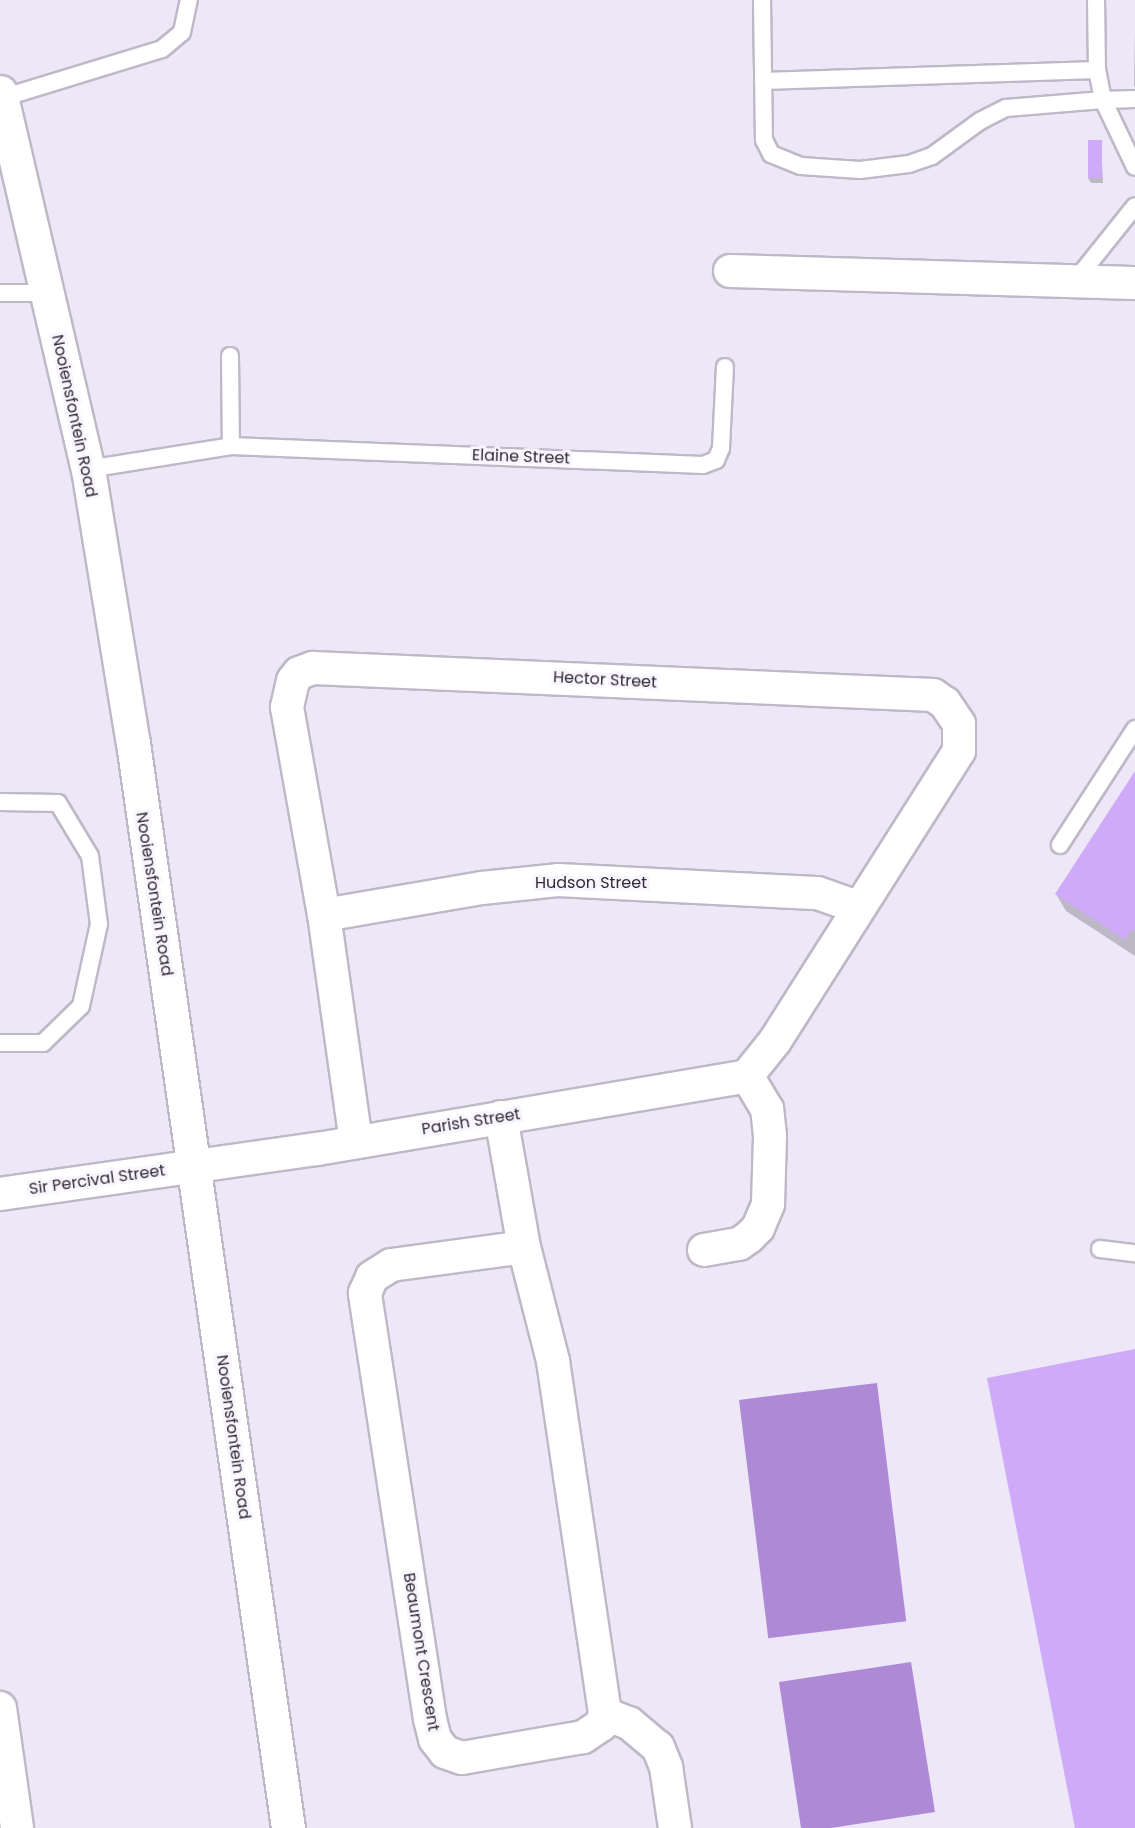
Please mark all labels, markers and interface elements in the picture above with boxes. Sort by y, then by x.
street label: Nooiensfontein Road [47,333,101,499]
street label: Elaine Street [472,446,570,468]
street label: Hector Street [553,668,657,692]
street label: Nooiensfontein Road [132,811,176,977]
street label: Hudson Street [535,873,647,893]
street label: Parish Street [420,1105,522,1139]
street label: Sir Percival Street [28,1161,166,1199]
street label: Nooiensfontein Road [212,1354,254,1520]
street label: Beaumont Crescent [399,1571,443,1733]

